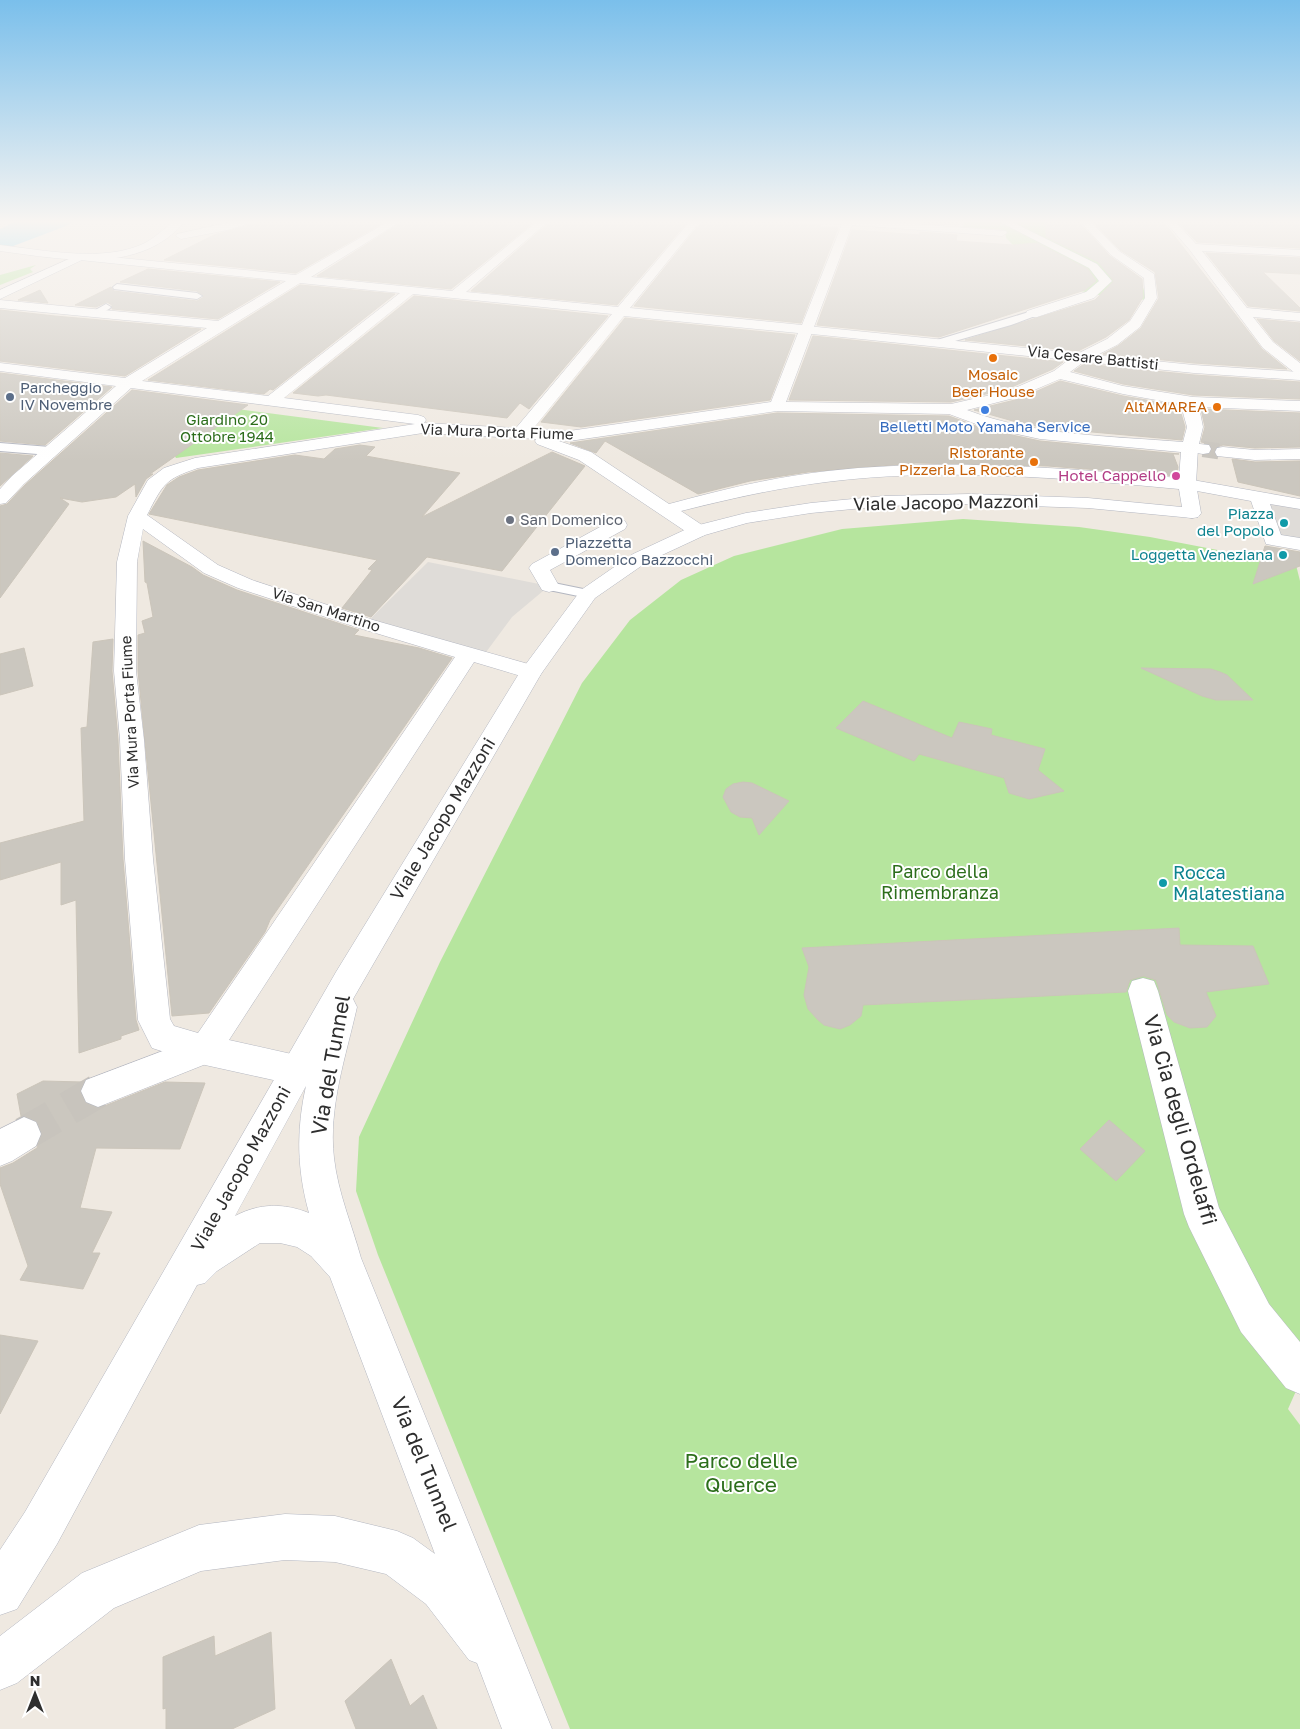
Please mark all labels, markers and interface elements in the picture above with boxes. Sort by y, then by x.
street label: Via Cesare Battisti [1027,341,1160,373]
marker: Mosaic Beer House [987,352,999,364]
place label: Mosaic Beer House [951,365,1035,400]
place label: Parcheggio IV Novembre [20,378,113,413]
marker: Parcheggio IV Novembre [4,391,16,403]
place label: AltAMAREA [1124,397,1207,415]
marker: AltAMAREA [1211,401,1223,413]
marker: Belletti Moto Yamaha Service [979,404,991,416]
park label: Giardino 20 Ottobre 1944 [180,410,274,445]
place label: Belletti Moto Yamaha Service [879,417,1091,435]
street label: Via Mura Porta Fiume [420,419,574,443]
place label: Ristorante Pizzeria La Rocca [899,443,1024,478]
marker: Ristorante Pizzeria La Rocca [1028,456,1040,468]
place label: Hotel Cappello [1058,466,1166,484]
marker: Hotel Cappello [1170,470,1182,482]
street label: Viale Jacopo Mazzoni [853,489,1039,515]
place label: Piazza del Popolo [1197,504,1274,539]
place label: San Domenico [520,510,623,528]
marker: San Domenico [504,514,516,526]
marker: Piazza del Popolo [1278,517,1290,529]
place label: Piazzetta Domenico Bazzocchi [565,533,713,568]
place label: Loggetta Veneziana [1131,545,1273,563]
marker: Piazzetta Domenico Bazzocchi [549,546,561,558]
marker: Loggetta Veneziana [1277,549,1289,561]
street label: Via San Martino [270,583,383,635]
street label: Via Mura Porta Fiume [116,635,142,789]
street label: Viale Jacopo Mazzoni [385,733,499,904]
park label: Parco della Rimembranza [881,860,999,903]
place label: Rocca Malatestiana [1173,861,1285,904]
marker: Rocca Malatestiana [1157,877,1169,889]
street label: Via del Tunnel [305,992,355,1137]
street label: Via Cia degli Ordelaffi [1138,1011,1223,1228]
street label: Viale Jacopo Mazzoni [186,1082,295,1255]
street label: Via del Tunnel [386,1393,464,1535]
park label: Parco delle Querce [684,1447,798,1497]
north arrow [10,1669,60,1719]
text: N [30,1672,40,1689]

